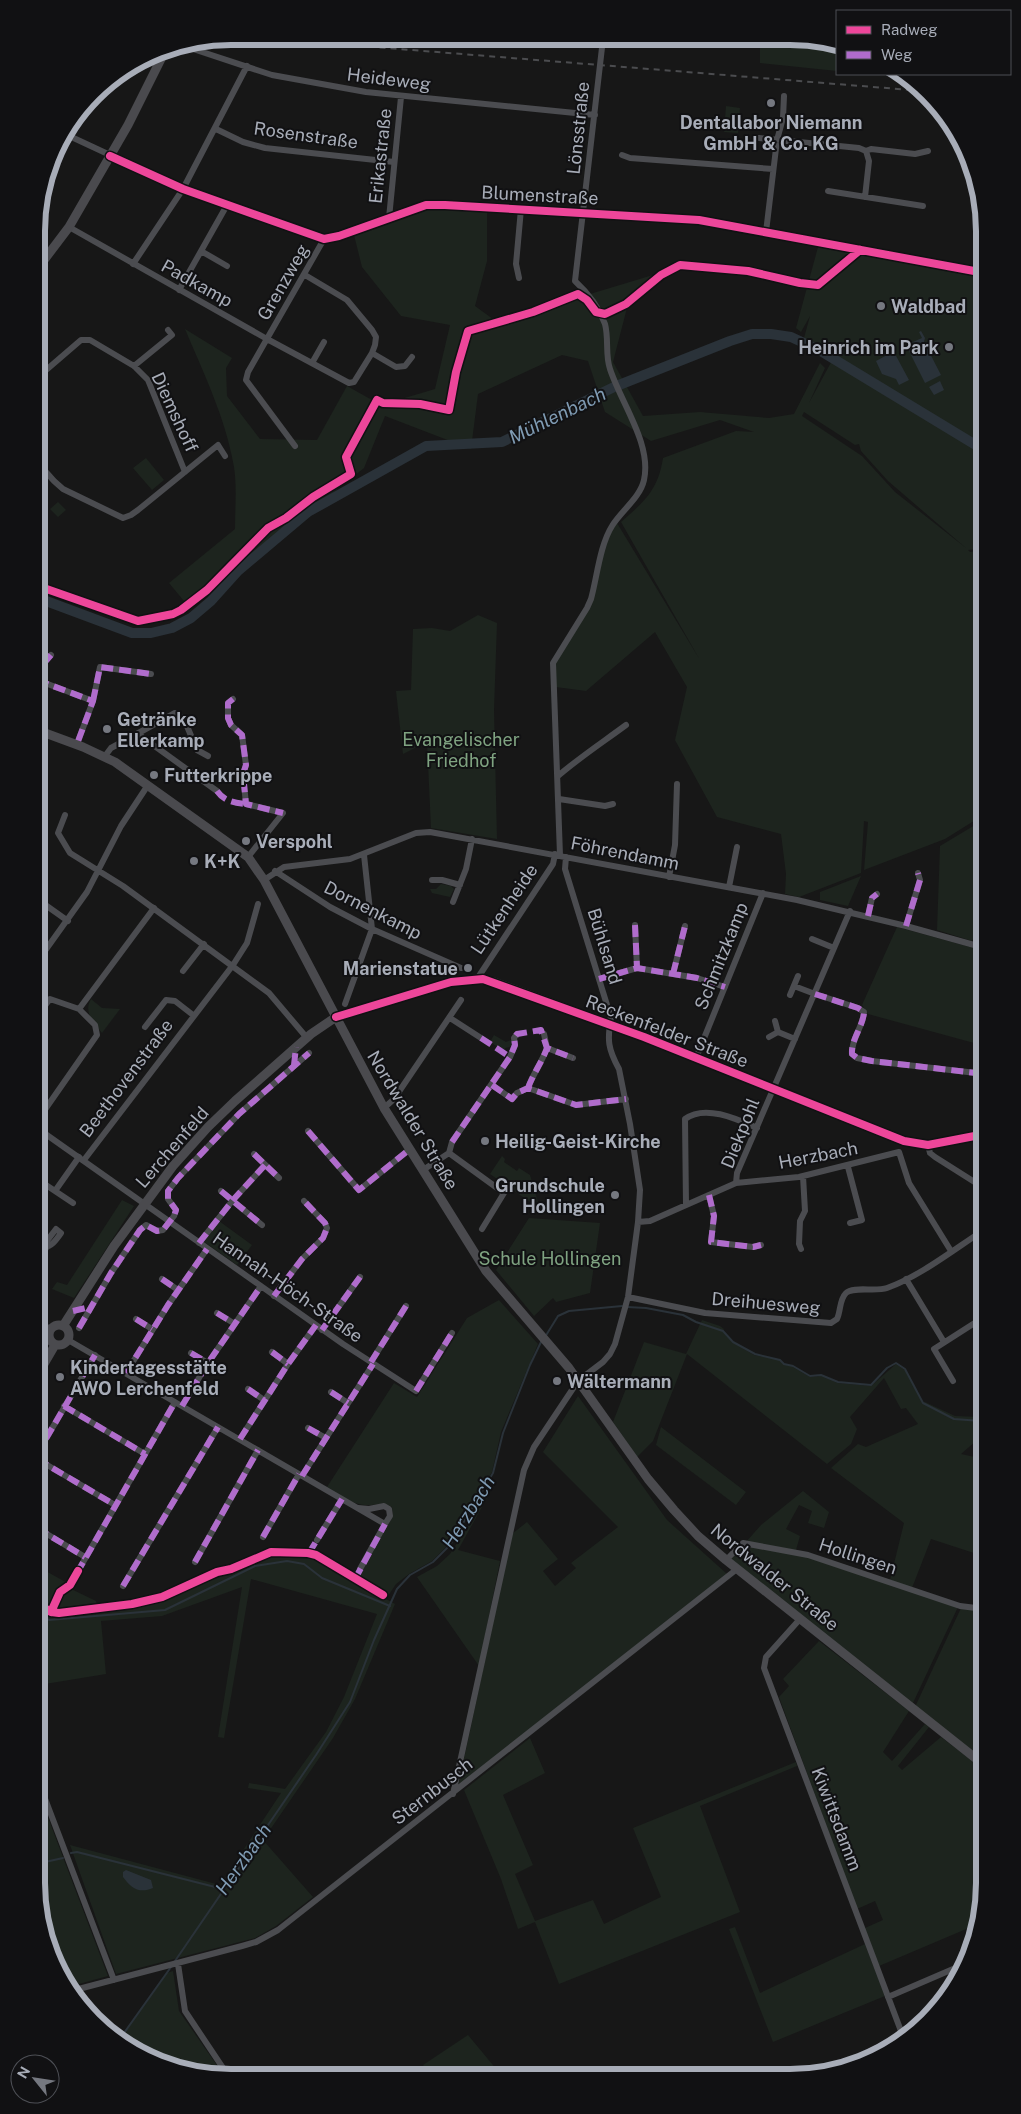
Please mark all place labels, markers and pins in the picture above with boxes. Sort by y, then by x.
marker: Dentallabor Niemann GmbH & Co. KG [765,97,777,109]
place label: Dentallabor Niemann GmbH & Co. KG [680,112,862,154]
place label: Waldbad [891,296,966,317]
marker: Waldbad [875,300,887,312]
place label: Heinrich im Park [798,337,940,358]
marker: Heinrich im Park [943,341,955,353]
place label: Getränke Ellerkamp [117,709,205,751]
marker: Getränke Ellerkamp [101,723,113,735]
place label: Futterkrippe [164,765,272,786]
marker: Futterkrippe [148,769,160,781]
place label: Verspohl [256,831,333,852]
marker: Verspohl [240,835,252,847]
place label: K+K [204,851,240,872]
marker: K+K [188,855,200,867]
place label: Marienstatue [343,958,458,979]
marker: Marienstatue [462,962,474,974]
place label: Heilig-Geist-Kirche [495,1131,661,1152]
marker: Heilig-Geist-Kirche [479,1135,491,1147]
place label: Grundschule Hollingen [495,1175,605,1217]
marker: Grundschule Hollingen [609,1189,621,1201]
place label: Kindertagesstätte AWO Lerchenfeld [70,1357,227,1399]
marker: Kindertagesstätte AWO Lerchenfeld [54,1371,66,1383]
place label: Wältermann [567,1371,672,1392]
marker: Wältermann [551,1375,563,1387]

